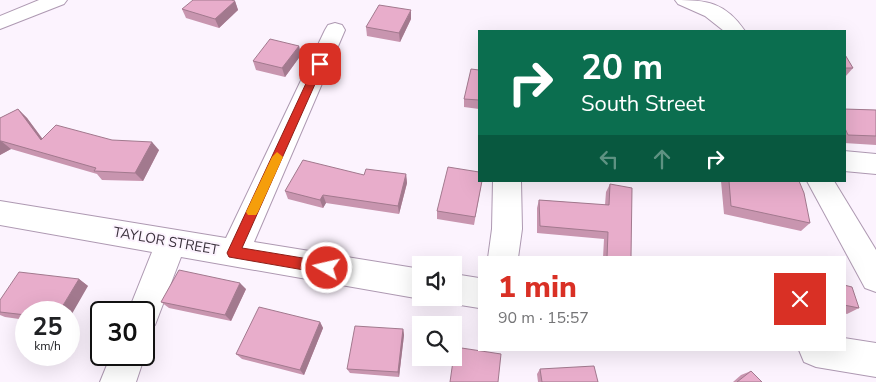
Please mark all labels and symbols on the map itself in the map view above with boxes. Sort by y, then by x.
pin [299,43,341,85]
street label: TAYLOR STREET [112,222,221,260]
position arrow [300,241,352,293]
speed limit sign: 30 [90,301,155,366]

